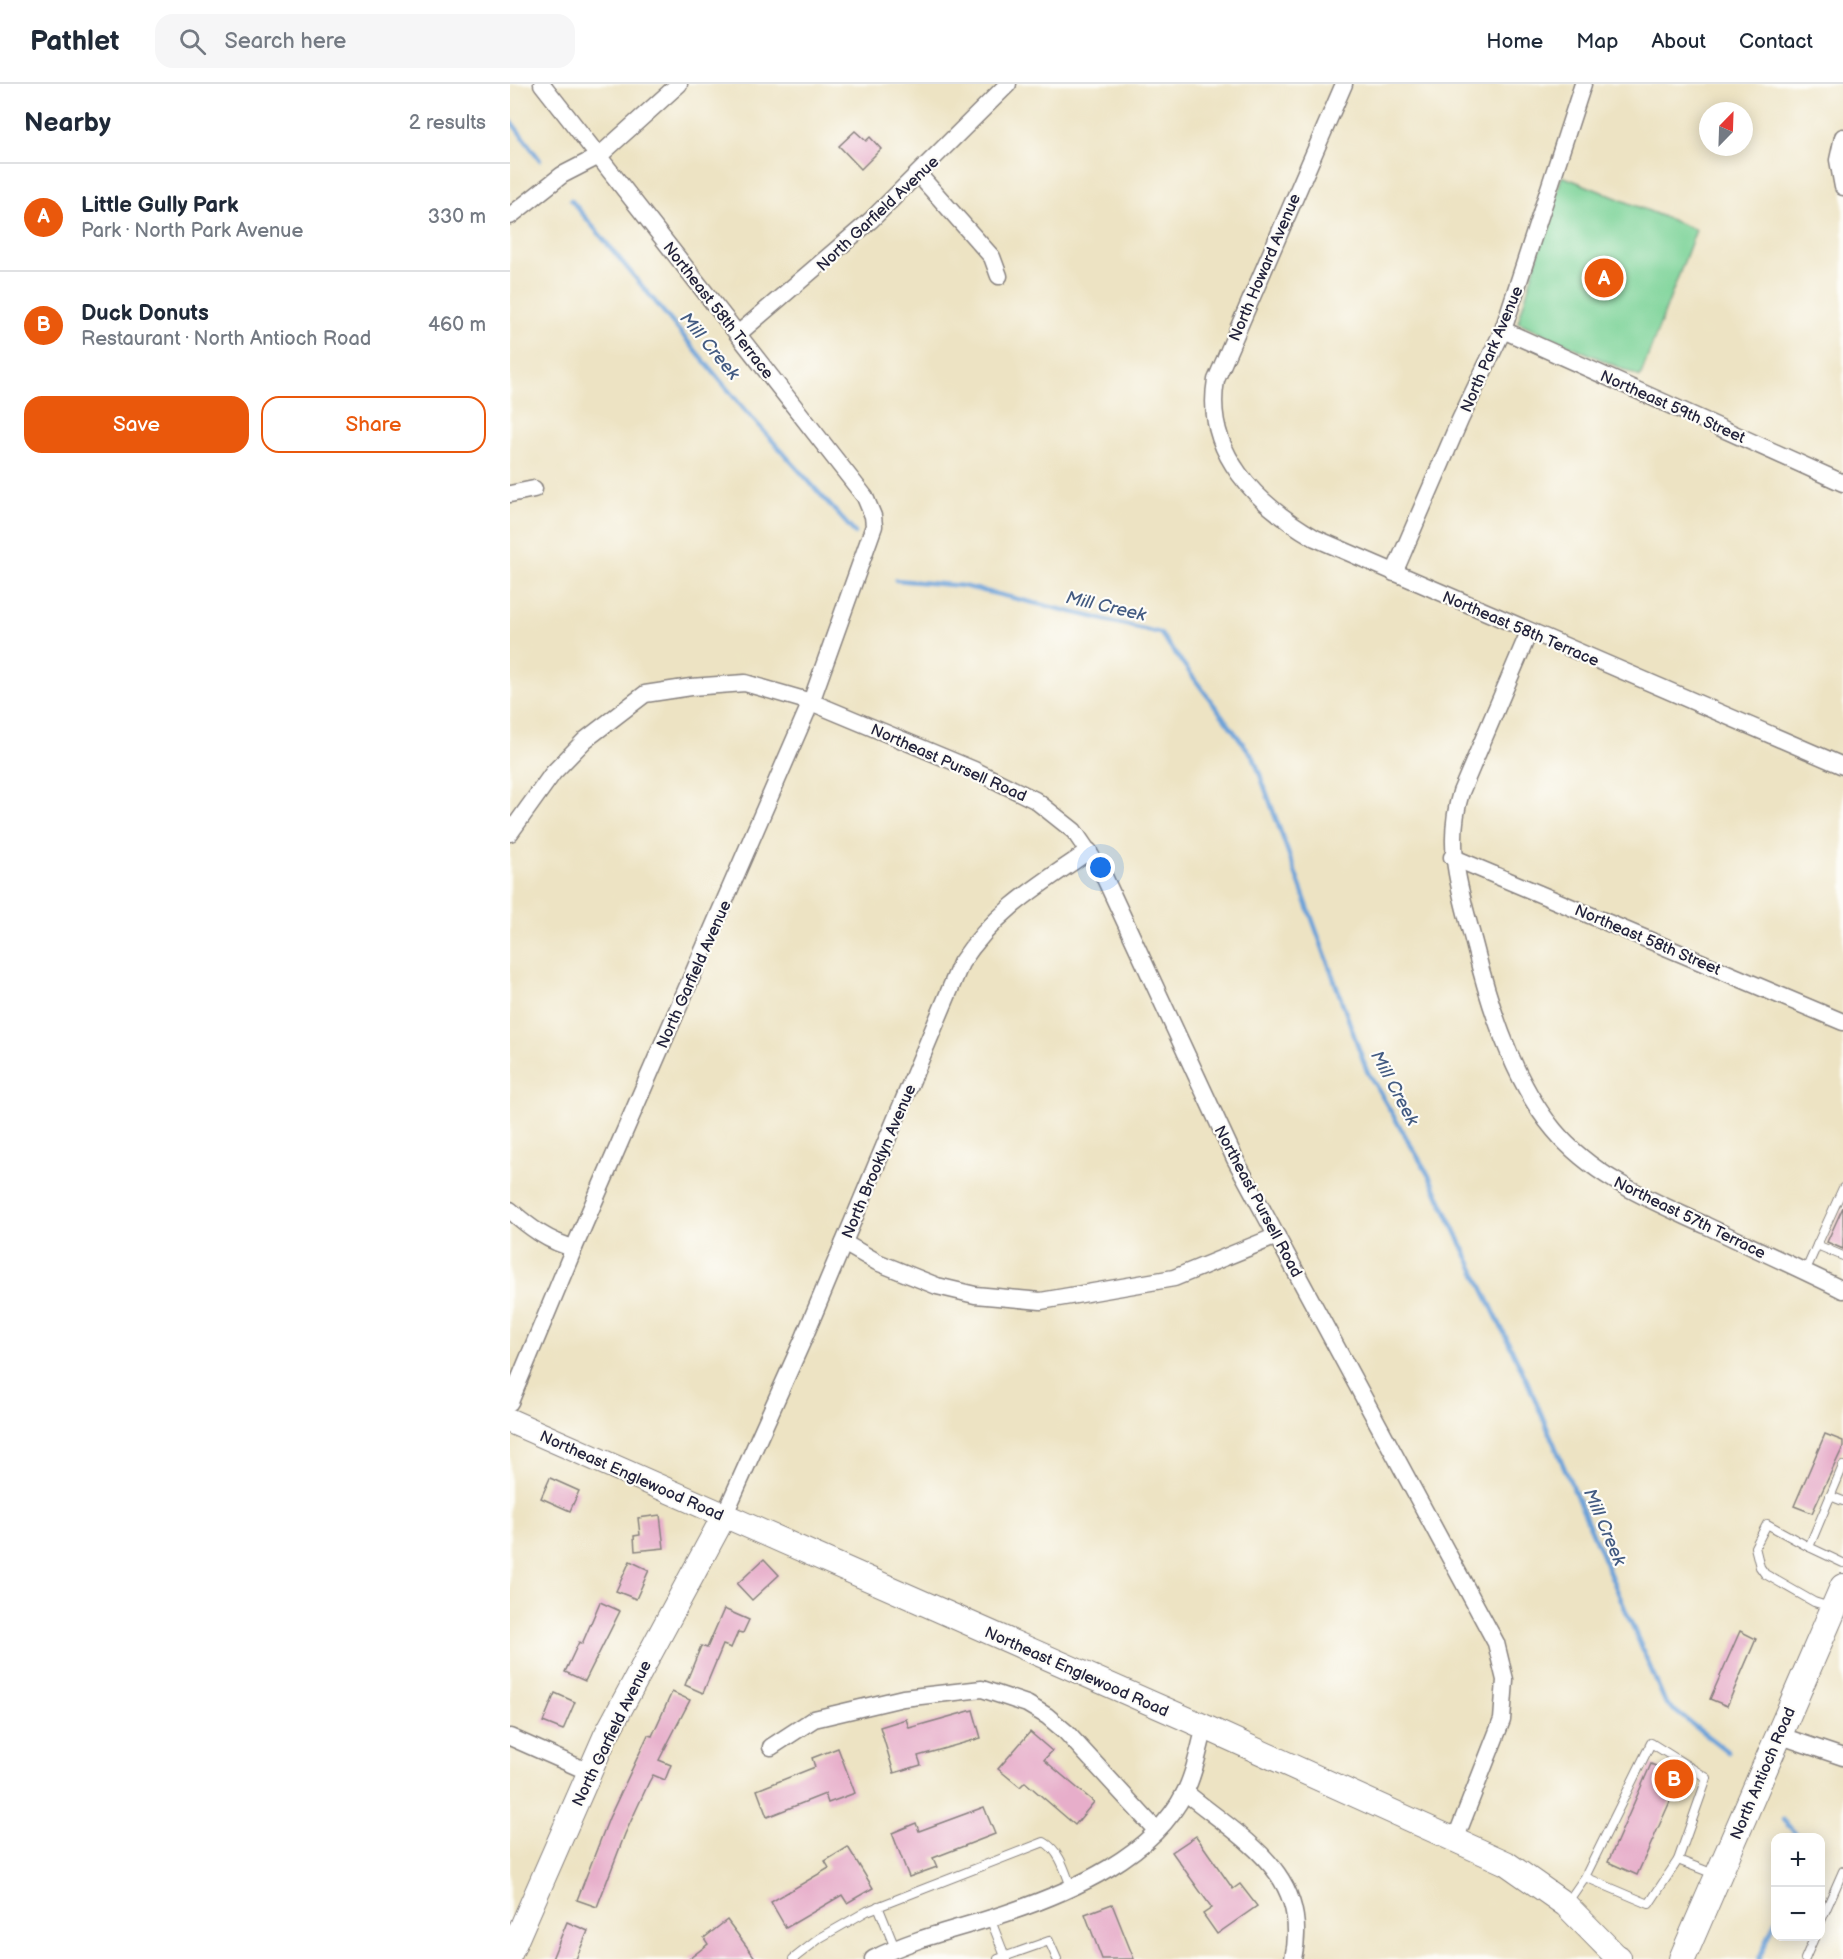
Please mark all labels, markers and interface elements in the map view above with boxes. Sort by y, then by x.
search box [155,14,575,68]
text: Pathlet [30,25,119,58]
icon: search [176,25,209,58]
text: Search here [224,28,346,55]
text: Home [1486,29,1543,54]
text: Map [1576,29,1618,54]
text: About [1651,29,1706,54]
text: Contact [1739,29,1813,54]
north arrow [1699,102,1753,156]
text: Nearby [24,108,111,139]
text: 2 results [409,111,486,135]
street label: North Garfield Avenue [813,152,943,276]
street label: North Howard Avenue [1226,191,1305,344]
text: Little Gully Park [81,192,239,219]
text: A [37,205,50,229]
text: 330 m [428,205,486,229]
text: Park · North Park Avenue [81,219,303,243]
street label: Northeast 58th Terrace [659,239,777,383]
pin: A [1584,256,1624,300]
street label: North Park Avenue [1457,283,1528,416]
text: Duck Donuts [81,300,209,327]
water label: Mill Creek [675,308,745,385]
text: B [36,313,51,337]
text: 460 m [428,313,486,337]
text: Restaurant · North Antioch Road [81,327,371,351]
street label: Northeast 59th Street [1597,367,1748,448]
button: Save [24,396,249,453]
button: Share [261,396,486,453]
water label: Mill Creek [1064,587,1149,626]
street label: Northeast 58th Terrace [1439,588,1602,671]
street label: Northeast Pursell Road [867,720,1029,806]
your location [1086,853,1115,882]
street label: North Garfield Avenue [653,897,736,1052]
street label: Northeast 58th Street [1572,901,1723,980]
water label: Mill Creek [1366,1047,1424,1130]
street label: North Brooklyn Avenue [838,1081,921,1241]
street label: Northeast Pursell Road [1210,1123,1306,1281]
street label: Northeast 57th Terrace [1610,1173,1769,1264]
street label: Northeast Englewood Road [537,1427,726,1526]
water label: Mill Creek [1579,1486,1631,1570]
street label: Northeast Englewood Road [982,1623,1171,1722]
street label: North Garfield Avenue [569,1657,656,1810]
street label: North Antioch Road [1727,1704,1800,1843]
pin: B [1654,1756,1694,1802]
map controls [1771,1833,1825,1941]
button: + [1771,1833,1825,1887]
button: − [1771,1887,1825,1941]

